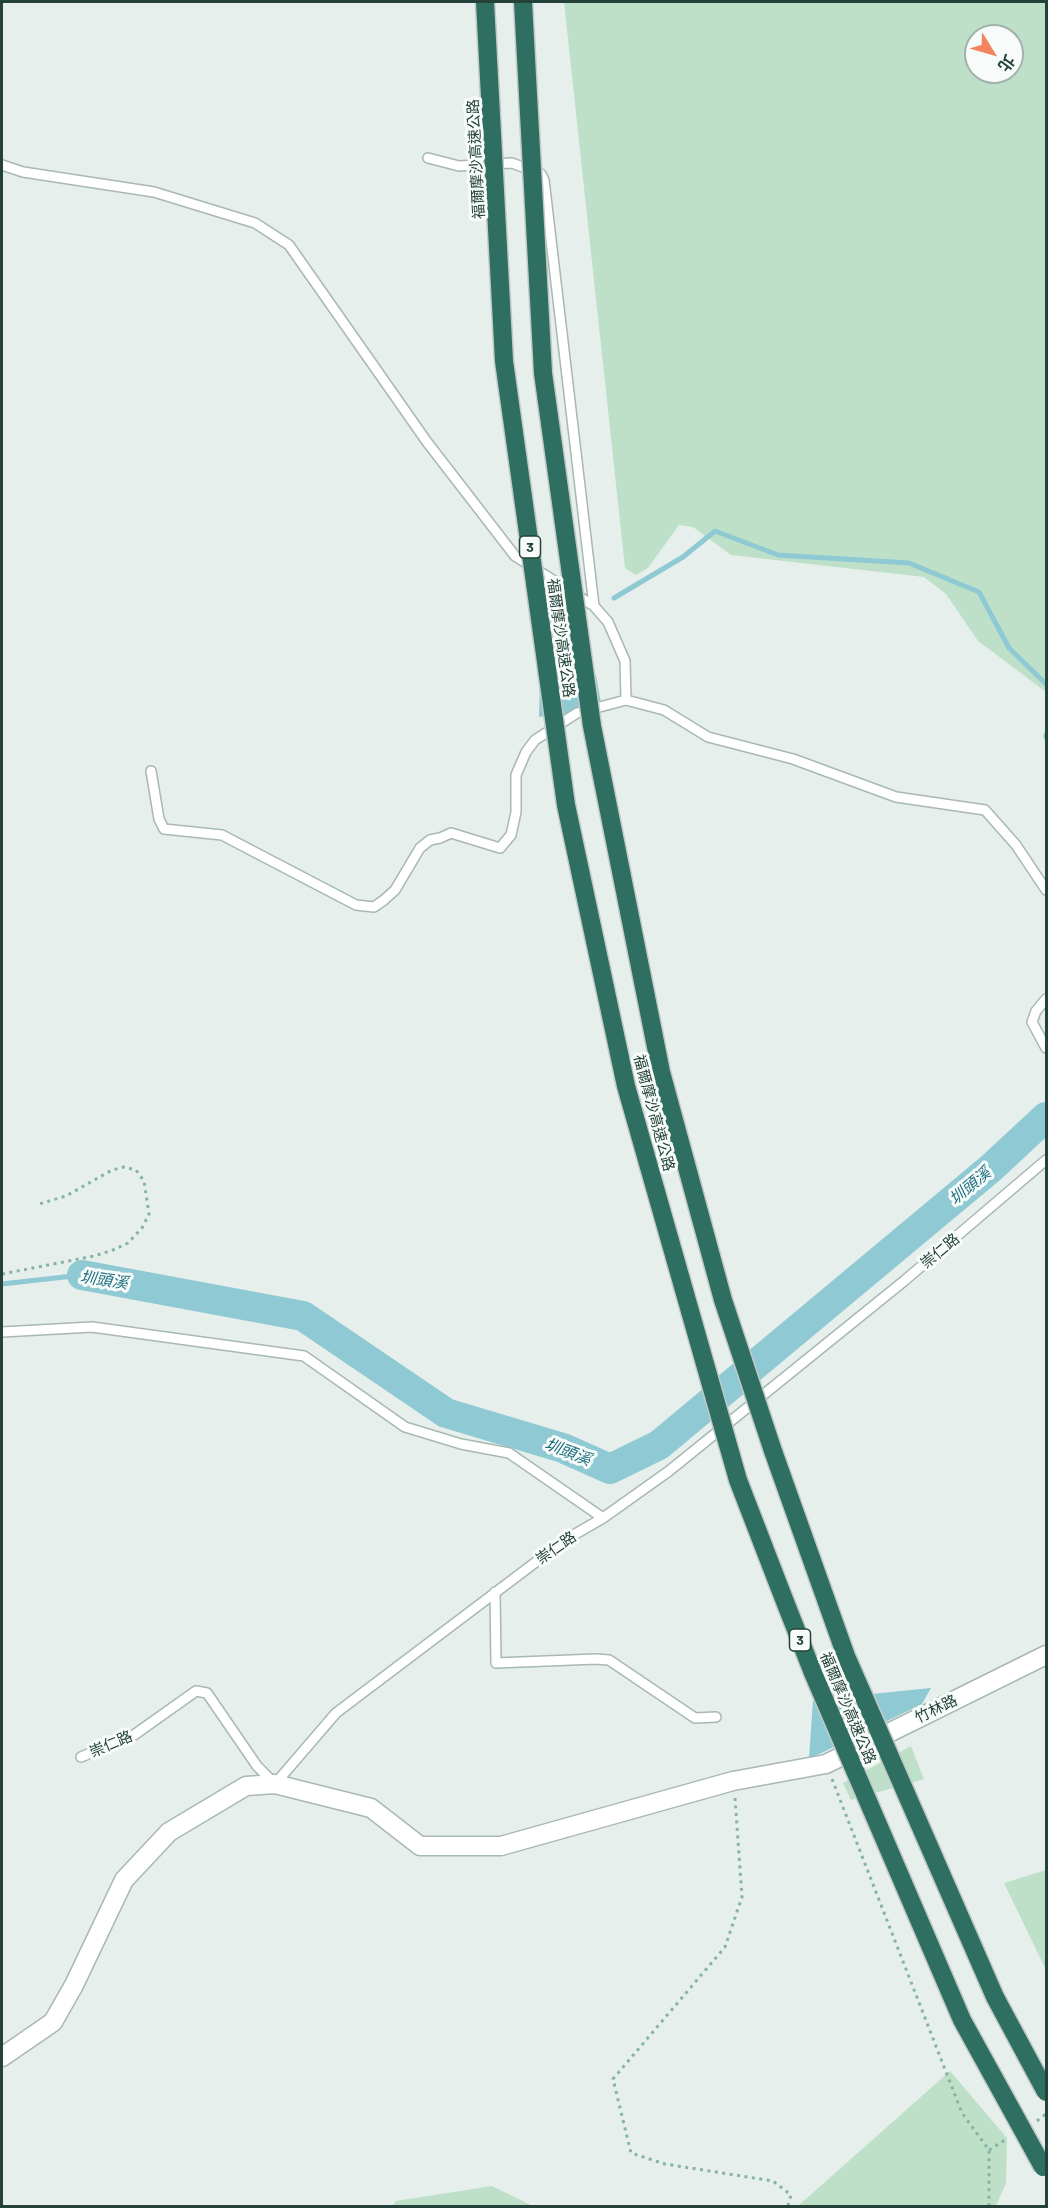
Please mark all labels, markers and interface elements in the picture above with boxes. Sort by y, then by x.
north arrow [964,24,1024,84]
text: 北 [995,52,1020,76]
street label: 福爾摩沙高速公路 [464,99,488,219]
road number: 3 [520,536,540,558]
street label: 福爾摩沙高速公路 [544,577,578,699]
street label: 福爾摩沙高速公路 [630,1053,678,1173]
water label: 圳頭溪 [945,1163,995,1209]
street label: 崇仁路 [917,1230,963,1272]
water label: 圳頭溪 [79,1267,129,1293]
water label: 圳頭溪 [542,1434,594,1470]
street label: 崇仁路 [532,1528,580,1568]
road number: 3 [790,1629,810,1651]
street label: 福爾摩沙高速公路 [816,1649,880,1767]
street label: 竹林路 [912,1691,960,1727]
street label: 崇仁路 [87,1727,135,1761]

